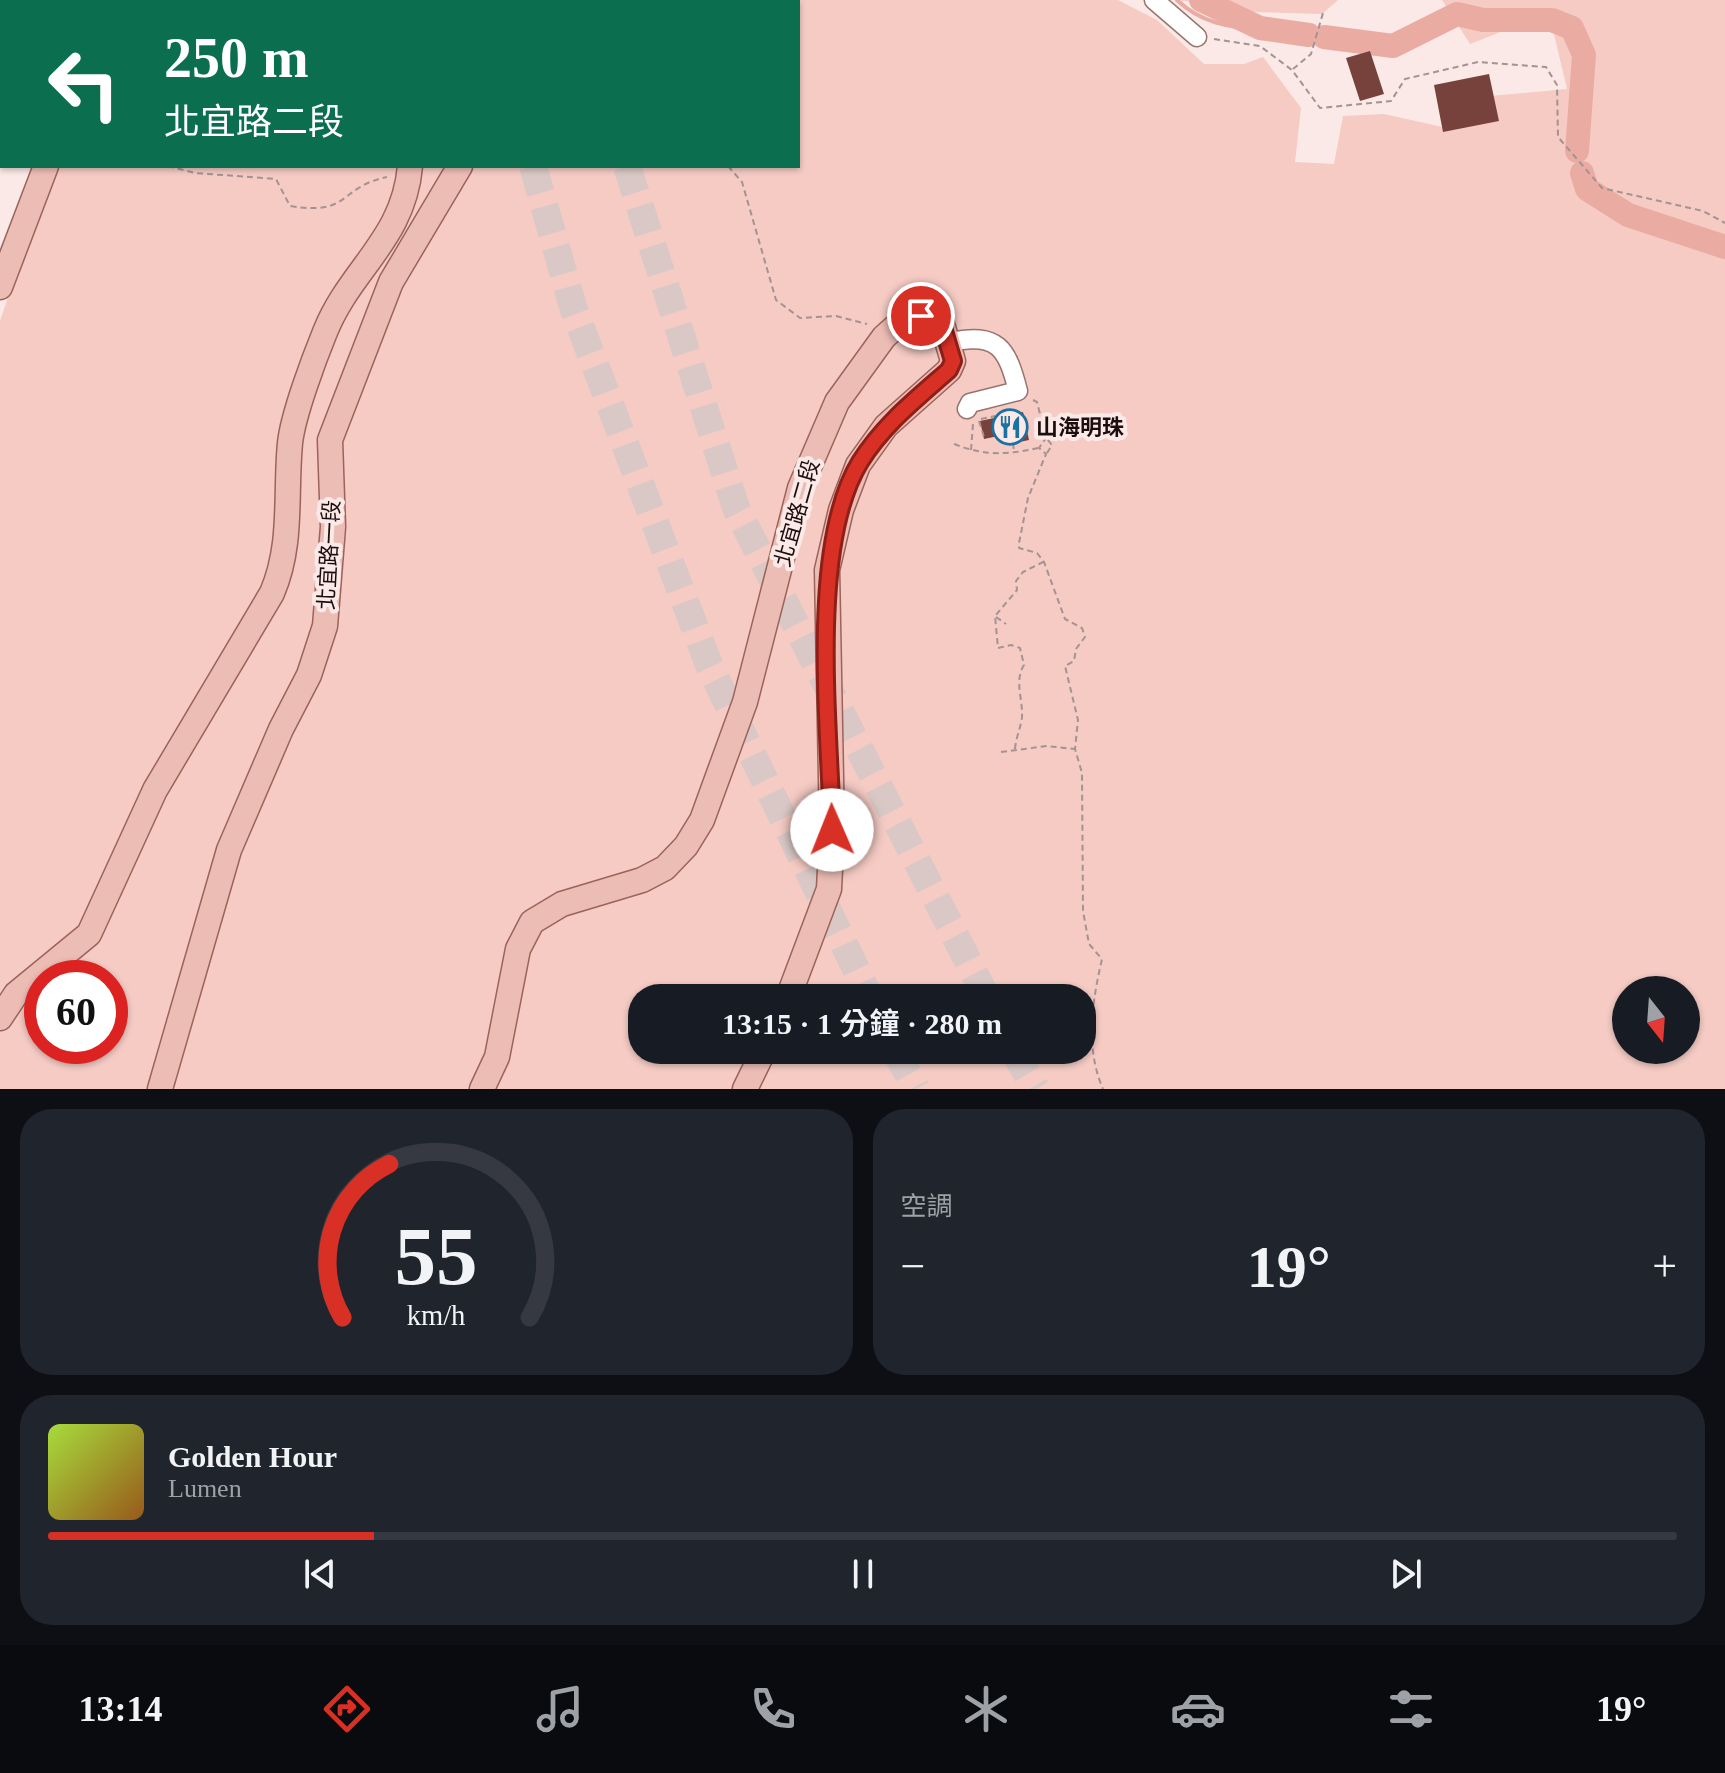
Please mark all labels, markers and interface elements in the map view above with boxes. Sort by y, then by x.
text: 250 m [164,27,309,89]
icon: left [32,32,136,136]
text: 北宜路二段 [164,102,344,142]
pin [887,282,955,350]
icon: arrive [899,294,943,338]
restaurant icon: 山海明珠 [991,408,1029,446]
place label: 山海明珠 [1036,415,1124,440]
street label: 北宜路二段 [770,457,824,569]
street label: 北宜路一段 [314,499,344,611]
position arrow [790,788,874,872]
speed limit sign: 60 [24,960,128,1064]
north arrow [1612,976,1700,1064]
map controls [1612,976,1700,1064]
text: 13:15 · 1 分鐘 · 280 m [722,1007,1002,1040]
text: 空調 [901,1192,953,1221]
text: 55 [395,1210,478,1302]
text: 19° [1247,1234,1331,1300]
text: − [901,1242,925,1291]
text: + [1652,1242,1677,1291]
text: km/h [407,1300,466,1331]
text: Golden Hour [168,1440,337,1473]
text: Lumen [168,1474,242,1503]
icon: previous [298,1552,342,1596]
icon: pause [841,1552,885,1596]
icon: next [1384,1552,1428,1596]
icon: directions [319,1681,375,1737]
icon: music [532,1681,588,1737]
icon: phone [745,1681,801,1737]
icon: climate [958,1681,1014,1737]
icon: car [1170,1681,1226,1737]
icon: filters [1383,1681,1439,1737]
text: 13:14 [78,1689,162,1729]
text: 19° [1596,1689,1647,1729]

